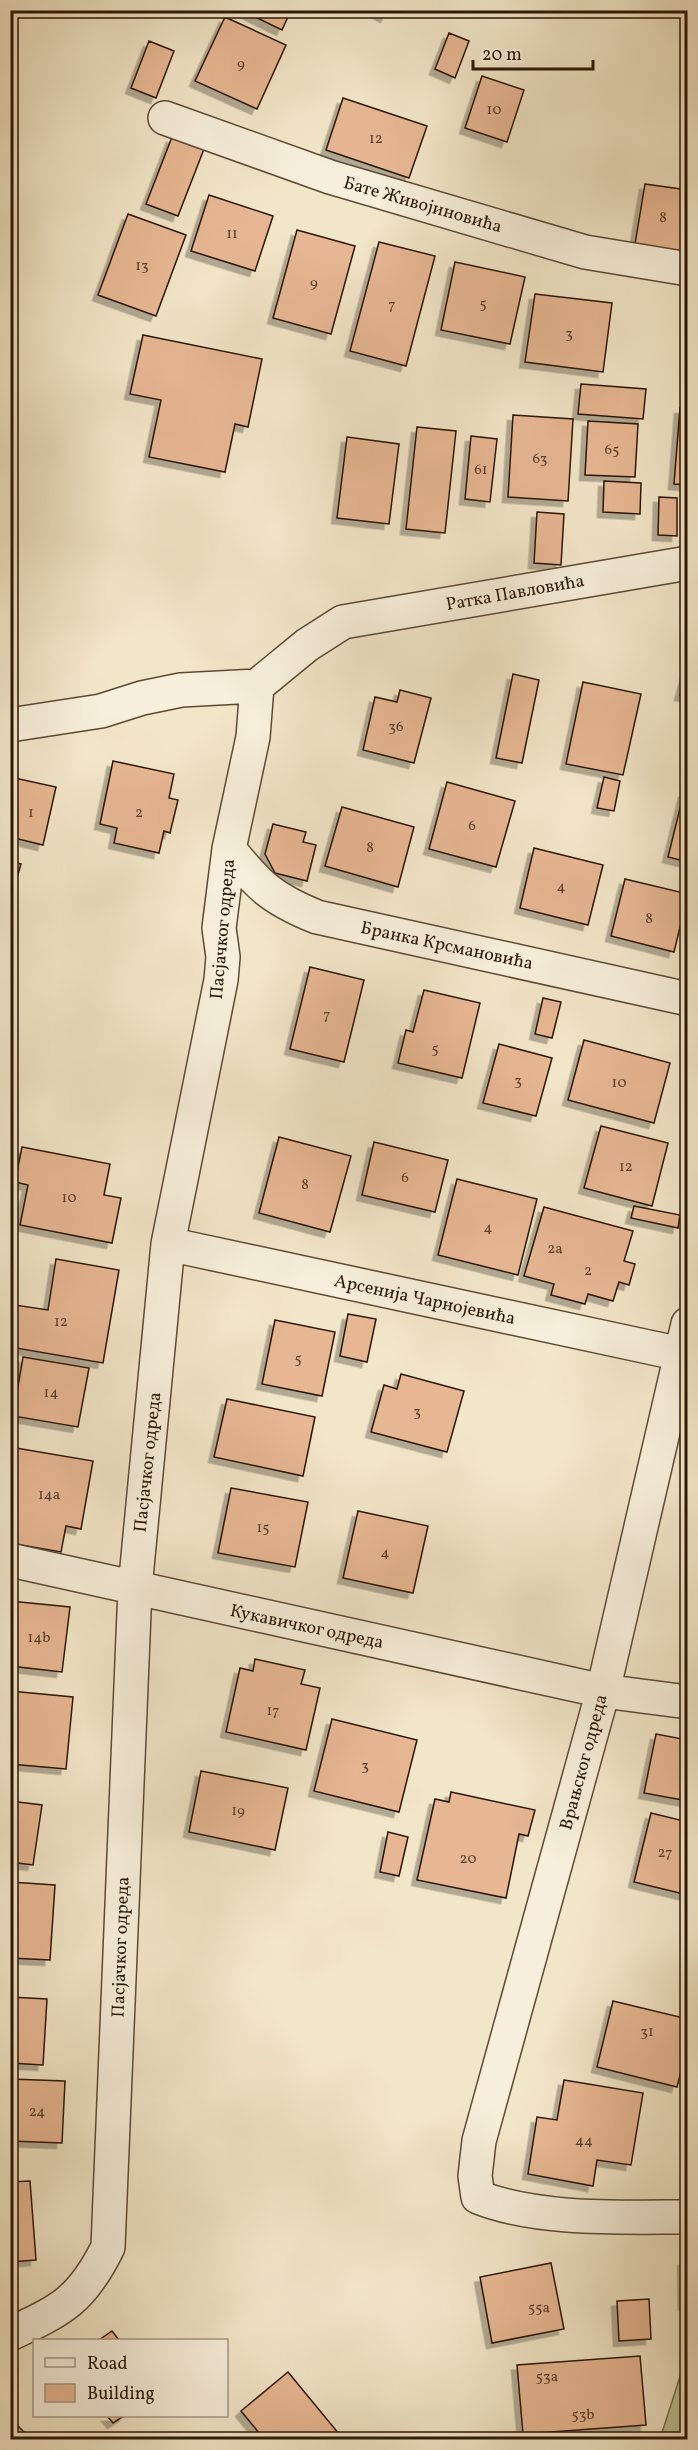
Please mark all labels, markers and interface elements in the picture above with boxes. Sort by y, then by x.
scale bar [473,33,593,71]
text: 20 m [482,43,522,68]
house number: 9 [237,54,245,75]
house number: 10 [487,100,501,121]
house number: 12 [369,129,383,150]
street label: Бате Живојиновића [340,171,505,240]
house number: 8 [659,208,667,229]
house number: 11 [226,224,238,245]
house number: 13 [135,256,149,277]
house number: 9 [310,273,318,294]
house number: 5 [479,294,487,315]
house number: 7 [388,295,396,316]
house number: 3 [565,324,573,345]
house number: 65 [605,440,619,461]
house number: 63 [532,449,548,470]
house number: 61 [474,460,488,481]
street label: Ратка Павловића [444,569,587,618]
house number: 36 [388,717,404,738]
house number: 1 [28,803,34,824]
house number: 2 [135,803,143,824]
house number: 6 [468,816,476,837]
house number: 8 [366,838,374,859]
street label: Пасјачког одреда [205,858,242,1000]
house number: 4 [557,877,566,898]
house number: 8 [645,909,653,930]
street label: Бранка Крсмановића [358,916,535,977]
house number: 7 [323,1005,331,1026]
house number: 5 [431,1039,439,1060]
house number: 3 [514,1071,522,1092]
house number: 10 [612,1073,626,1094]
house number: 12 [619,1157,633,1178]
house number: 6 [401,1168,409,1189]
house number: 8 [301,1175,309,1196]
house number: 10 [62,1188,76,1209]
house number: 4 [484,1218,493,1239]
house number: 2a [547,1239,563,1260]
house number: 2 [584,1261,592,1282]
street label: Арсенија Чарнојевића [332,1269,518,1332]
house number: 12 [54,1312,68,1333]
house number: 5 [294,1349,302,1370]
house number: 14 [44,1383,58,1404]
street label: Пасјачког одреда [129,1391,168,1534]
house number: 3 [413,1402,421,1423]
house number: 14a [38,1485,60,1506]
house number: 15 [256,1518,270,1539]
house number: 4 [381,1543,390,1564]
street label: Кукавичког одреда [228,1599,386,1656]
house number: 14b [28,1628,50,1649]
street label: Врањског одреда [554,1692,615,1833]
house number: 17 [266,1701,280,1722]
house number: 3 [361,1756,369,1777]
house number: 19 [231,1801,245,1822]
house number: 27 [658,1843,672,1864]
house number: 20 [460,1849,476,1870]
street label: Пасјачког одреда [107,1876,136,2018]
house number: 31 [640,2022,654,2043]
house number: 24 [29,2102,45,2123]
house number: 44 [575,2131,593,2152]
house number: 55a [528,2298,550,2319]
legend [33,2339,228,2417]
text: Road [87,2352,128,2377]
house number: 53a [536,2367,558,2388]
text: Building [87,2382,155,2407]
house number: 53b [571,2405,595,2426]

